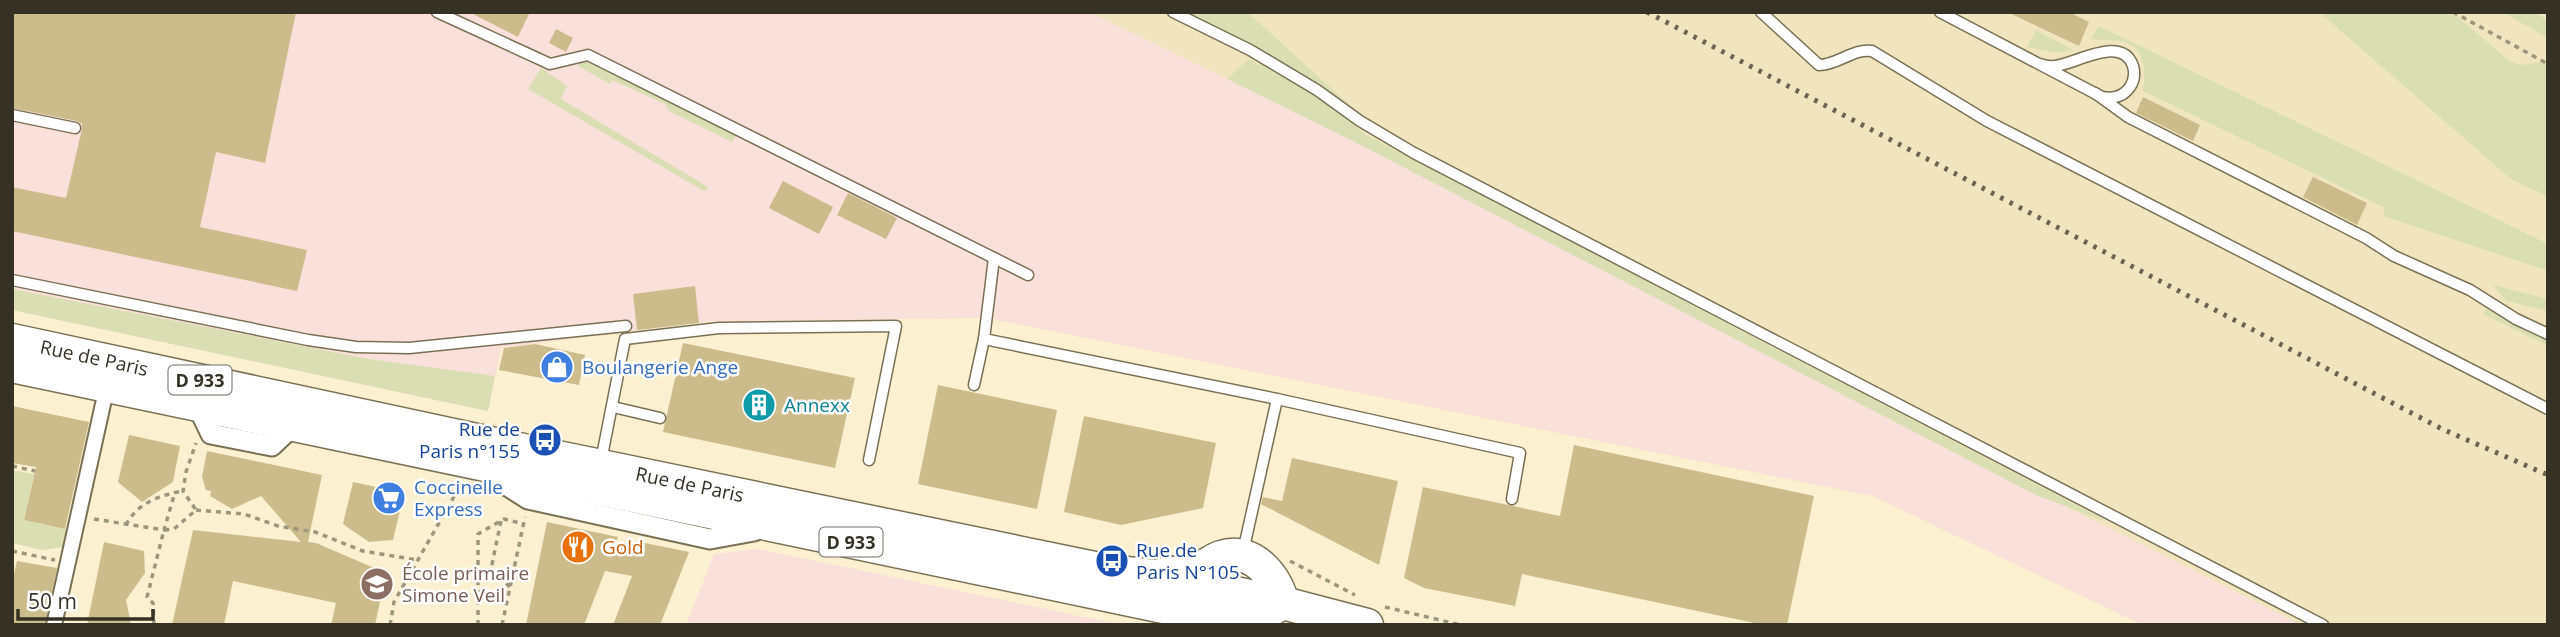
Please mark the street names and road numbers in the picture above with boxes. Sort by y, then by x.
street label: Rue de Paris [38,333,151,382]
road number: D 933 [168,366,232,394]
street label: Rue de Paris [633,460,746,508]
road number: D 933 [820,528,882,556]

